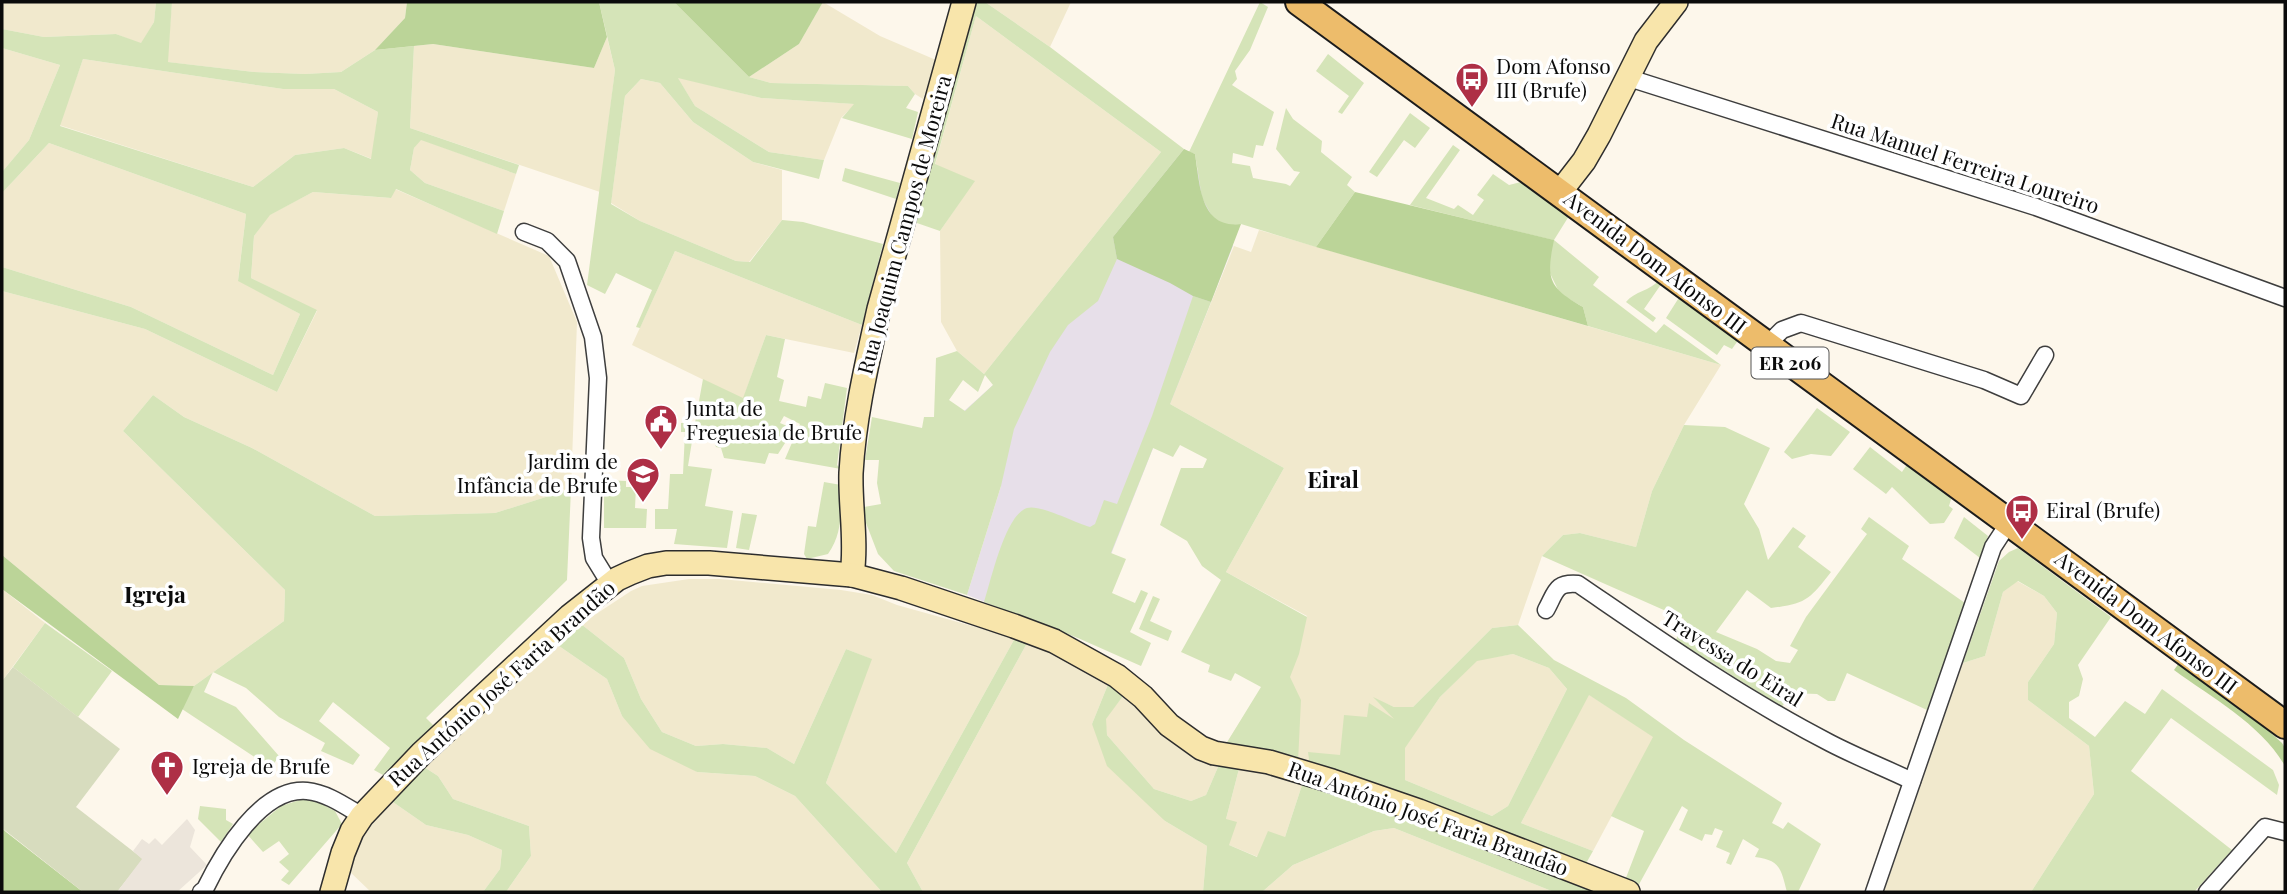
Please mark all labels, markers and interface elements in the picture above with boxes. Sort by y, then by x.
place label: Dom Afonso III (Brufe) [1496,51,1611,103]
bus stop icon: Dom Afonso III (Brufe) [1453,60,1491,109]
street label: Rua Joaquim Campos de Moreira [850,71,957,377]
street label: Rua Manuel Ferreira Loureiro [1828,105,2103,219]
street label: Avenida Dom Afonso III [1559,183,1753,339]
road number: ER 206 [1752,348,1828,378]
place label: Junta de Freguesia de Brufe [685,393,862,445]
public building icon: Junta de Freguesia de Brufe [642,402,680,451]
place label: Jardim de Infância de Brufe [457,446,618,498]
school or university icon: Jardim de Infância de Brufe [624,455,662,504]
district label: Eiral [1307,463,1359,494]
bus stop icon: Eiral (Brufe) [2003,492,2041,541]
place label: Eiral (Brufe) [2046,495,2160,523]
street label: Avenida Dom Afonso III [2050,543,2244,699]
street label: Rua António José Faria Brandão [381,573,620,792]
district label: Igreja [124,578,186,609]
street label: Travessa do Eiral [1657,603,1809,712]
church icon: Igreja de Brufe [148,748,186,797]
place label: Igreja de Brufe [192,751,330,779]
street label: Rua António José Faria Brandão [1285,753,1573,881]

